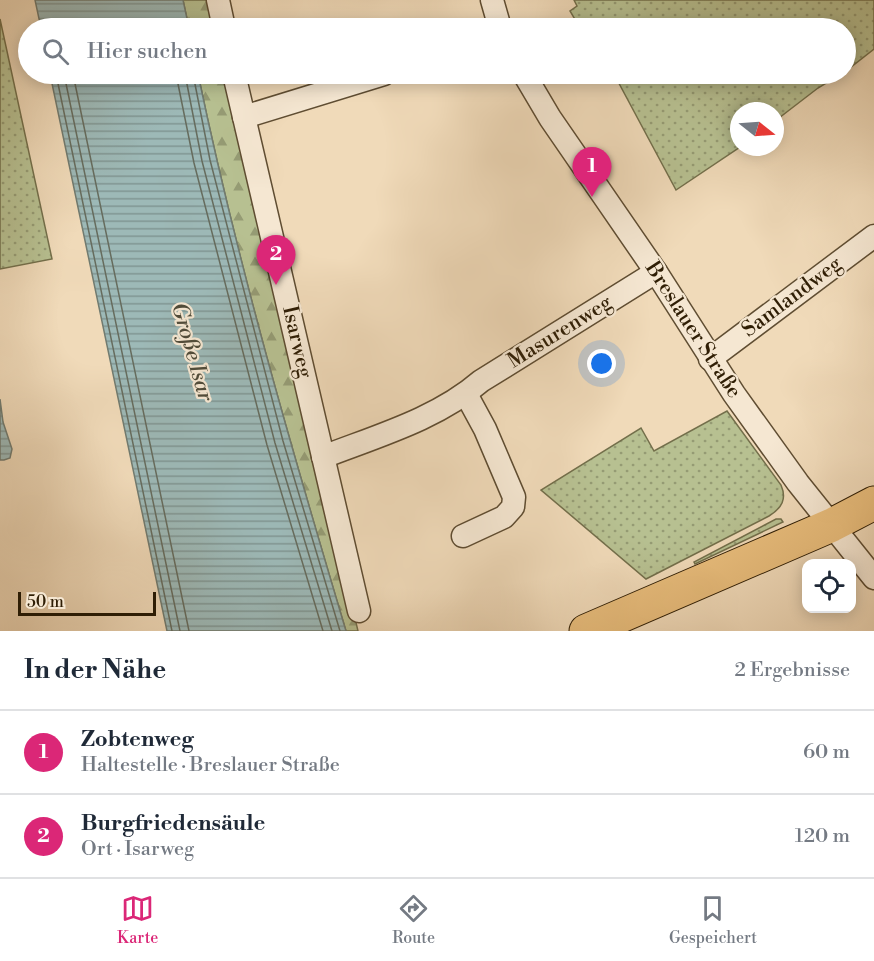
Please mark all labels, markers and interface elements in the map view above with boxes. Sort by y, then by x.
search box [18,18,856,84]
icon: search [39,35,72,68]
text: Hier suchen [87,38,207,65]
north arrow [730,102,784,156]
pin: 1 [572,148,612,197]
pin: 2 [256,236,296,285]
street label: Samlandweg [737,251,847,343]
street label: Breslauer Straße [639,256,747,403]
street label: Masurenweg [503,290,617,374]
water label: Große Isar [165,299,219,405]
street label: Isarweg [276,303,318,381]
your location [587,349,616,378]
map controls [802,559,856,613]
button: locate [802,559,856,613]
scale bar [18,589,156,616]
text: 50 m [27,592,64,612]
text: In der Nähe [24,654,166,686]
text: 2 Ergebnisse [734,658,850,683]
text: Zobtenweg [81,726,194,753]
text: 1 [39,740,48,765]
text: 60 m [803,740,850,765]
text: Haltestelle · Breslauer Straße [81,753,340,778]
text: Burgfriedensäule [81,810,265,837]
text: 2 [37,824,50,849]
text: 120 m [795,824,850,849]
text: Ort · Isarweg [81,837,194,862]
tab: Karte [117,892,158,948]
tab: Route [392,892,435,948]
tab: Gespeichert [669,892,757,948]

